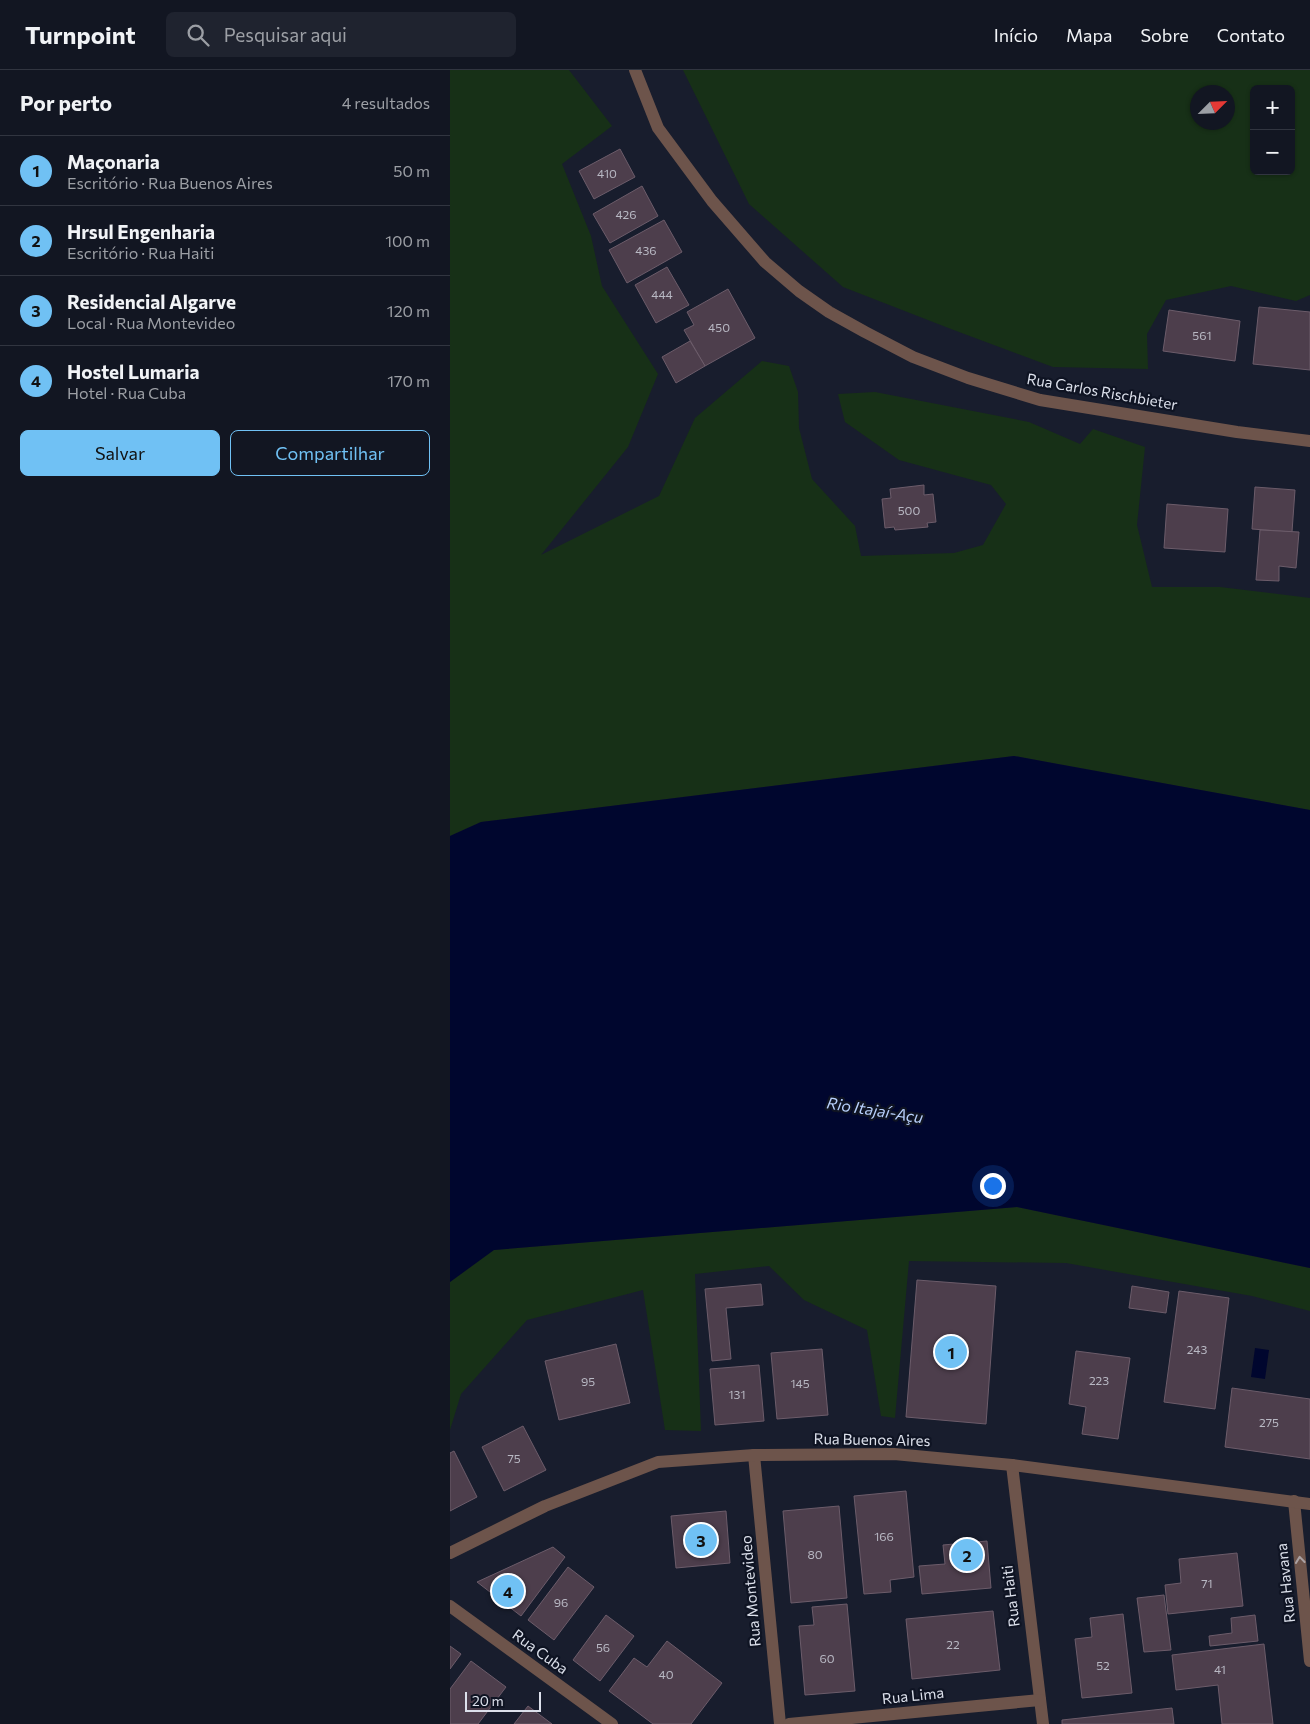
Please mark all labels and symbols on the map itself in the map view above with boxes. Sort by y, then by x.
north arrow [1190,85,1235,130]
house number: 410 [597,166,617,180]
house number: 426 [616,207,636,221]
house number: 436 [635,243,657,257]
house number: 444 [651,287,673,301]
house number: 450 [708,320,730,334]
house number: 561 [1192,328,1212,342]
street label: Rua Carlos Rischbieter [1025,369,1179,413]
house number: 500 [898,503,920,517]
water label: Rio Itajaí-Açu [826,1093,925,1126]
your location [980,1173,1006,1199]
pin: 1 [935,1333,967,1371]
house number: 243 [1187,1342,1207,1356]
house number: 223 [1089,1373,1109,1387]
house number: 95 [581,1374,595,1388]
house number: 145 [790,1376,810,1390]
house number: 131 [728,1387,746,1401]
house number: 275 [1259,1415,1279,1429]
street label: Rua Buenos Aires [813,1429,931,1449]
house number: 75 [507,1451,521,1465]
pin: 3 [685,1521,717,1559]
house number: 166 [874,1529,894,1543]
street label: Rua Montevideo [736,1535,764,1648]
pin: 2 [951,1536,983,1574]
street label: Rua Havana [1272,1542,1298,1624]
house number: 80 [807,1547,823,1561]
one-way arrow [1295,1556,1306,1564]
street label: Rua Haiti [997,1564,1023,1628]
pin: 4 [492,1572,524,1610]
house number: 71 [1201,1576,1213,1590]
house number: 96 [554,1595,568,1609]
street label: Rua Cuba [509,1625,572,1677]
house number: 22 [946,1637,960,1651]
house number: 56 [596,1640,610,1654]
house number: 60 [819,1651,835,1665]
house number: 52 [1096,1658,1110,1672]
house number: 41 [1214,1662,1226,1676]
house number: 40 [658,1667,674,1681]
street label: Rua Lima [881,1683,945,1707]
scale bar [465,1689,541,1712]

